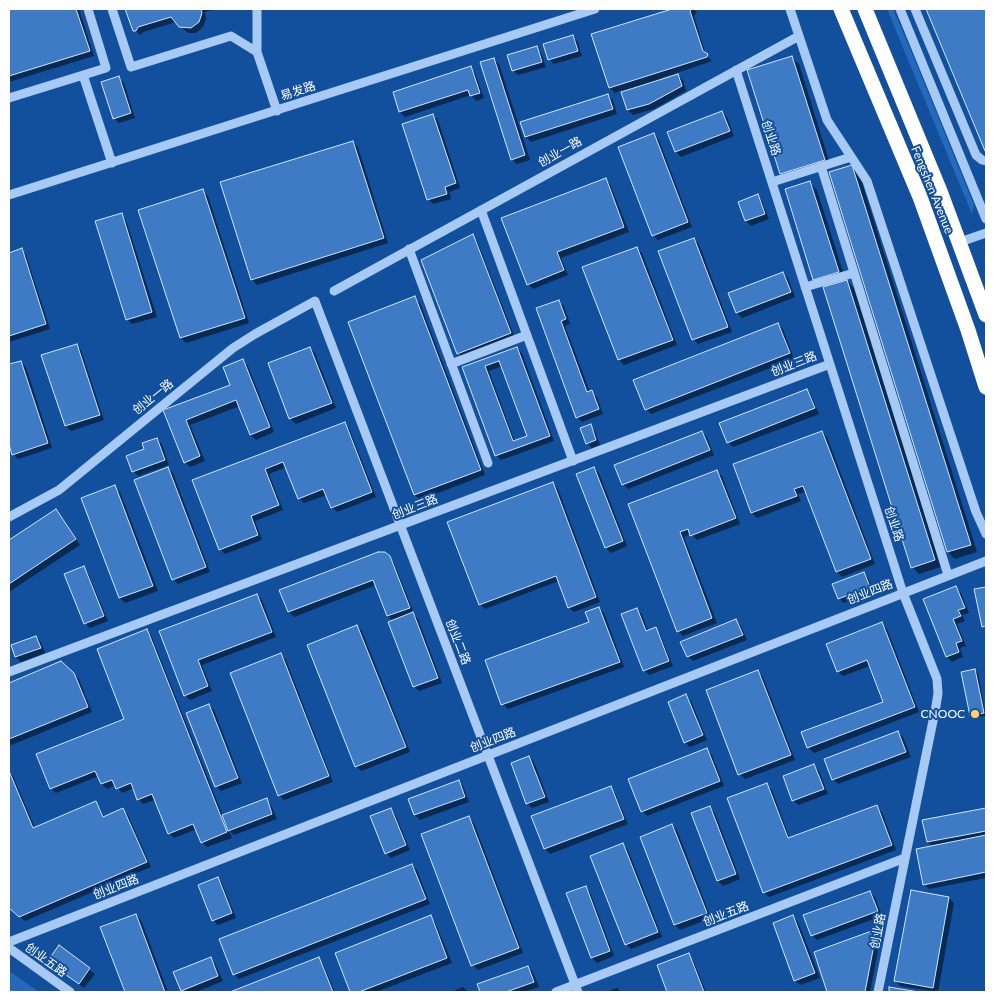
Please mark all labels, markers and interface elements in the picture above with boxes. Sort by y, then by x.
street label: 易发路 [279,79,317,103]
street label: 创业路 [759,119,783,157]
street label: 创业一路 [536,134,584,170]
street label: Fengshen Avenue [908,144,956,236]
street label: 创业三路 [769,349,819,379]
street label: 创业一路 [130,376,176,418]
street label: 创业三路 [390,492,440,522]
street label: 创业路 [882,505,906,543]
street label: 创业四路 [845,577,895,607]
street label: 创业二路 [443,617,473,667]
place label: CNOOC [921,707,965,721]
marker: CNOOC [969,708,981,720]
street label: 创业四路 [468,725,518,755]
street label: 创业四路 [91,872,141,902]
street label: 创业五路 [701,899,751,929]
street label: 创业路 [867,912,889,950]
street label: 创业五路 [22,940,70,980]

